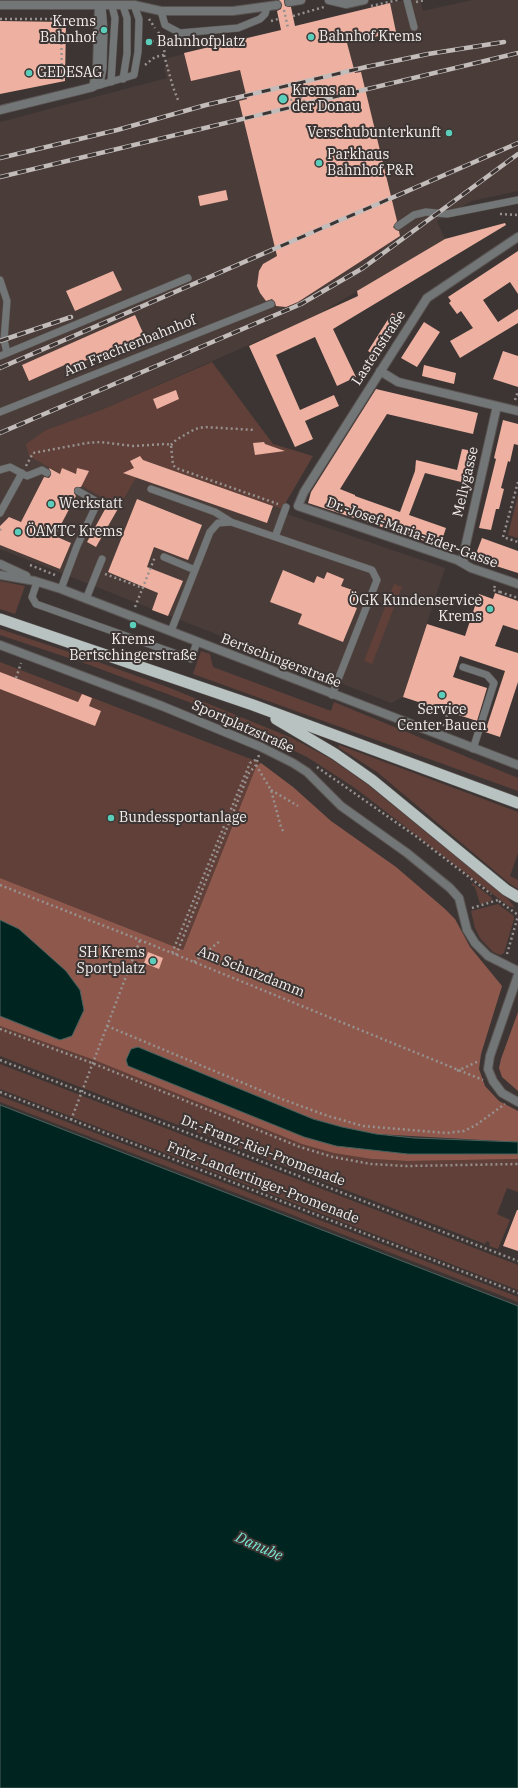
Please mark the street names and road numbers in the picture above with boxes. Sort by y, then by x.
street label: Lastenstraße [349,307,409,389]
street label: Am Frachtenbahnhof [61,312,199,380]
street label: Mellygasse [450,445,482,519]
street label: Dr.-Josef-Maria-Eder-Gasse [324,494,500,572]
street label: Bertschingerstraße [218,630,344,692]
street label: Sportplatzstraße [189,697,297,757]
street label: Am Schutzdamm [195,943,307,1001]
street label: Dr.-Franz-Riel-Promenade [178,1112,348,1190]
street label: Fritz-Landertinger-Promenade [164,1138,362,1228]

